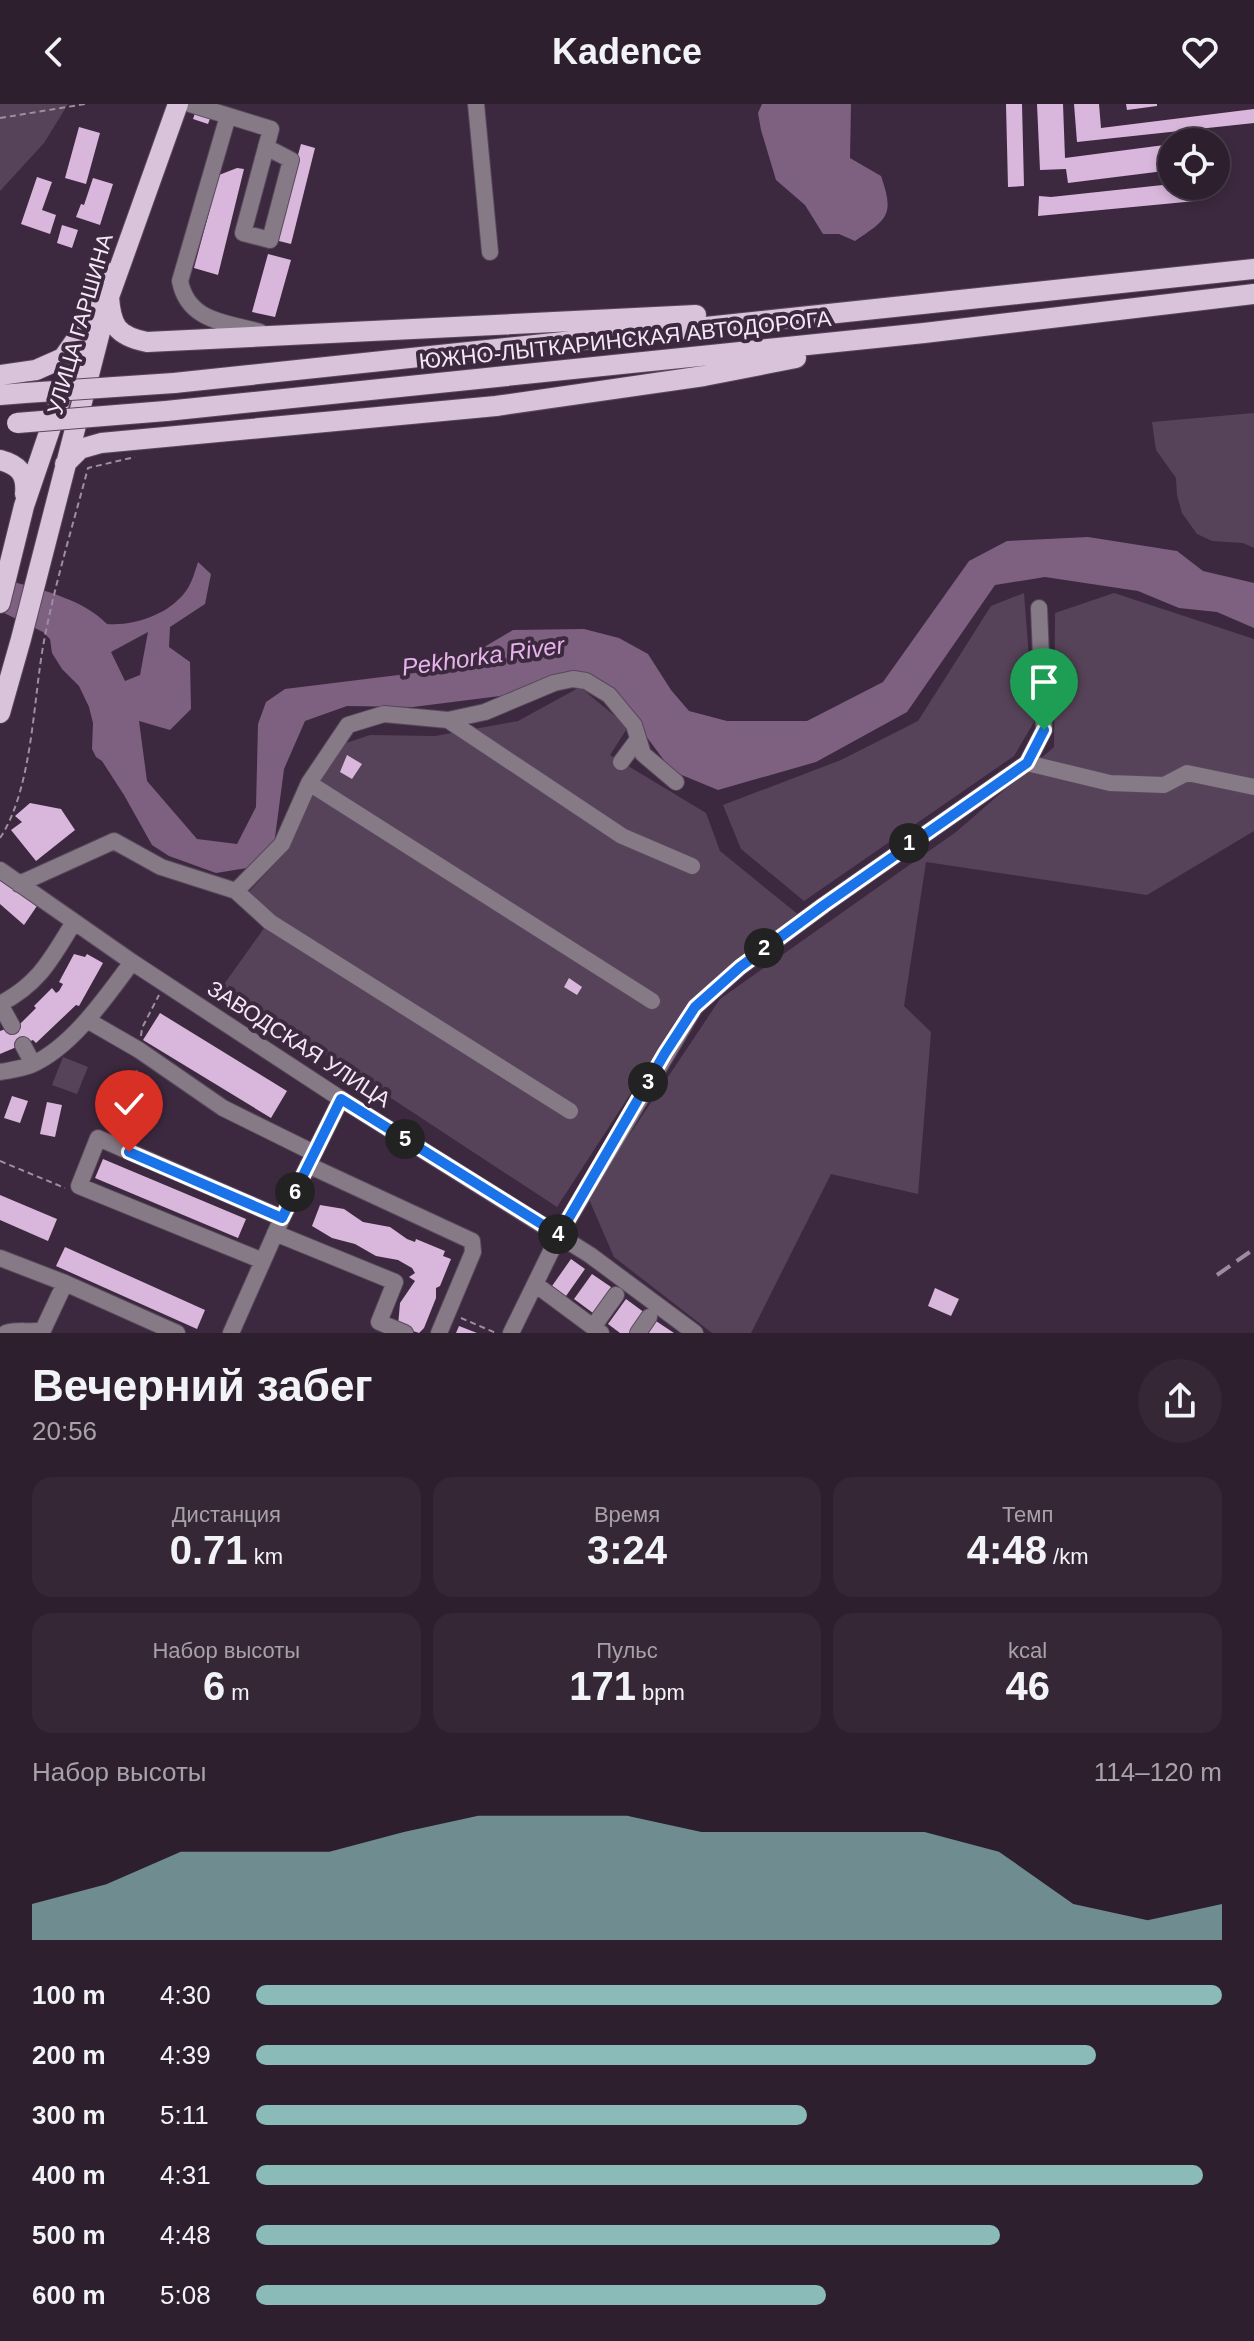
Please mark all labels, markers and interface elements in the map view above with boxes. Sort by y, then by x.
icon: back [32,30,76,74]
icon: heart [1178,30,1222,74]
text: Kadence [552,31,702,72]
map controls [1158,128,1230,200]
button: locate [1158,128,1230,200]
street label: УЛИЦА ГАРШИНА [42,230,118,417]
street label: ЮЖНО-ЛЫТКАРИНСКАЯ АВТОДОРОГА [418,306,833,374]
water label: Pekhorka River [400,631,567,681]
pin [1010,648,1078,730]
icon: arrive [1022,660,1066,704]
pin: 1 [889,823,929,863]
text: 1 [903,830,915,855]
pin: 2 [744,928,784,968]
text: 2 [758,935,770,960]
street label: ЗАВОДСКАЯ УЛИЦА [203,975,396,1113]
pin: 3 [628,1062,668,1102]
text: 3 [642,1069,654,1094]
pin [95,1070,163,1152]
icon: check [107,1082,151,1126]
pin: 5 [385,1119,425,1159]
text: 5 [399,1126,411,1151]
pin: 6 [275,1172,315,1212]
text: 6 [289,1179,301,1204]
pin: 4 [538,1214,578,1254]
text: 4 [552,1221,564,1246]
button: share [1138,1359,1222,1443]
text: Вечерний забег [32,1361,373,1410]
text: 20:56 [32,1416,97,1446]
text: Дистанция [172,1502,281,1527]
text: Время [594,1502,660,1527]
text: Темп [1002,1502,1053,1527]
text: 0.71 [170,1528,248,1572]
text: 3:24 [587,1528,667,1572]
text: 4:48 [967,1528,1047,1572]
text: km [248,1544,283,1569]
text: /km [1047,1544,1088,1569]
text: Набор высоты [152,1638,300,1663]
text: Пульс [596,1638,658,1663]
text: kcal [1008,1638,1047,1663]
text: 6 [203,1664,225,1708]
text: 171 [569,1664,636,1708]
text: 46 [1005,1664,1050,1708]
text: m [225,1680,250,1705]
text: bpm [636,1680,685,1705]
text: Набор высоты [32,1757,207,1787]
text: 114–120 m [1094,1757,1222,1787]
text: 100 m [32,1980,106,2010]
text: 4:30 [160,1980,211,2010]
text: 200 m [32,2040,106,2070]
text: 4:39 [160,2040,211,2070]
text: 300 m [32,2100,106,2130]
text: 5:11 [160,2100,209,2130]
text: 400 m [32,2160,106,2190]
text: 4:31 [160,2160,211,2190]
text: 500 m [32,2220,106,2250]
text: 4:48 [160,2220,211,2250]
text: 600 m [32,2280,106,2310]
text: 5:08 [160,2280,211,2310]

